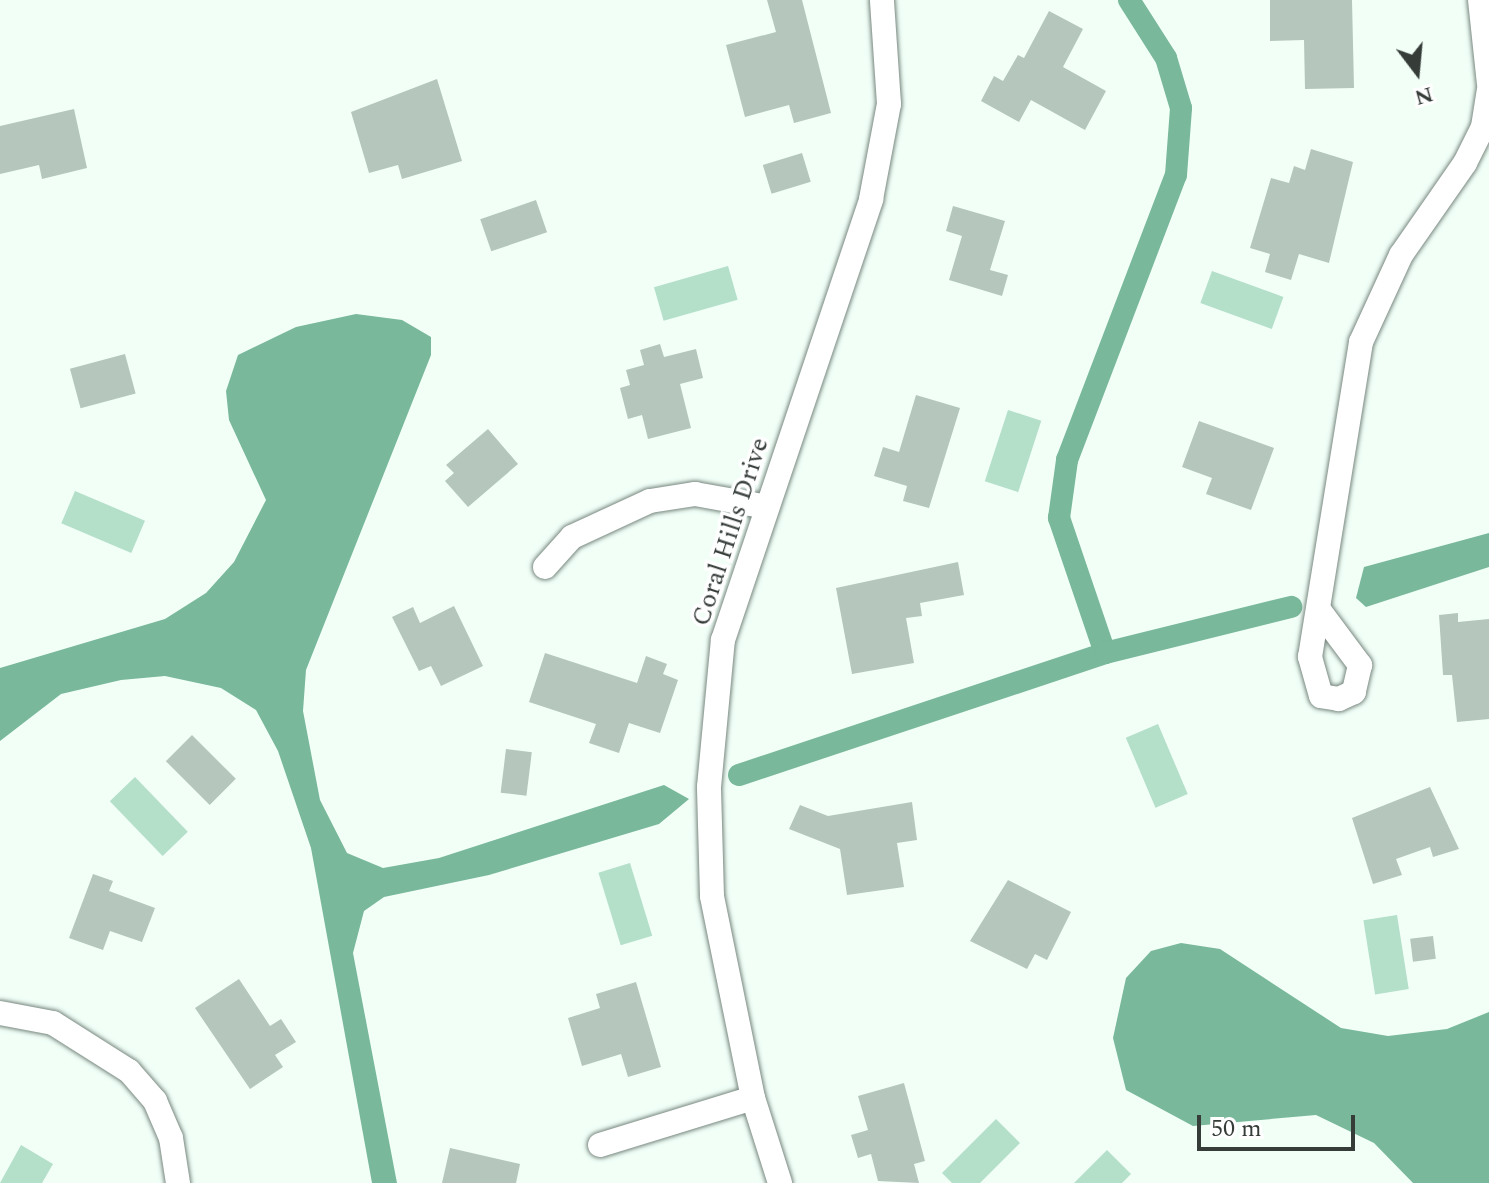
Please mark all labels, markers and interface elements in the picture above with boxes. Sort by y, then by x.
north arrow [1377,32,1457,112]
text: N [1411,77,1437,114]
street label: Coral Hills Drive [686,434,776,630]
scale bar [1201,1099,1359,1149]
text: 50 m [1211,1111,1262,1147]

